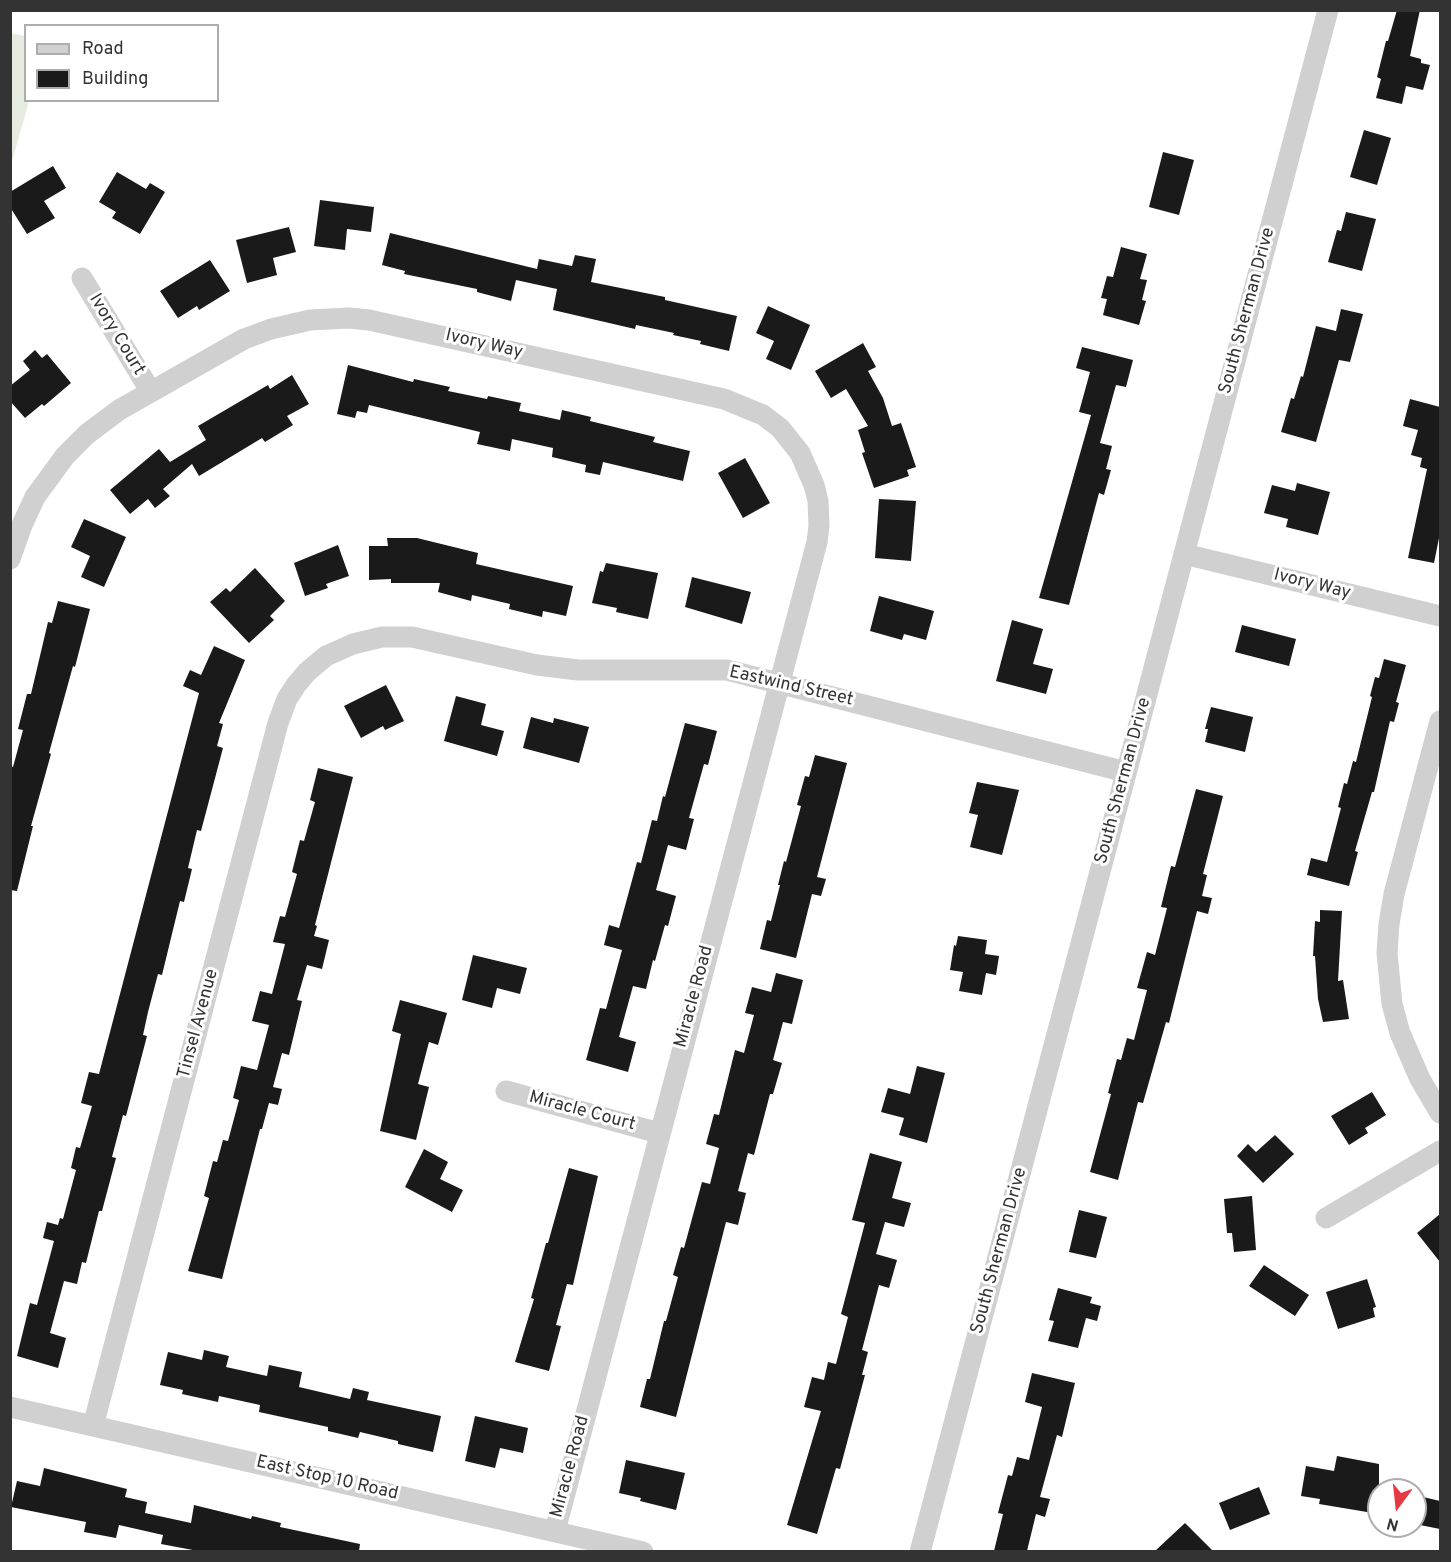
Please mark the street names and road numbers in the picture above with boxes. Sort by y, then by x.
street label: South Sherman Drive [1215,225,1281,397]
street label: Ivory Court [83,290,149,380]
street label: Ivory Way [443,326,525,364]
street label: Ivory Way [1271,565,1353,605]
street label: Eastwind Street [727,662,855,712]
street label: South Sherman Drive [1091,695,1157,867]
street label: Miracle Road [671,944,719,1050]
street label: Tinsel Avenue [174,967,224,1081]
street label: Miracle Court [526,1087,638,1137]
street label: South Sherman Drive [967,1165,1033,1337]
street label: Miracle Road [547,1414,595,1520]
street label: East Stop 10 Road [254,1452,400,1506]

